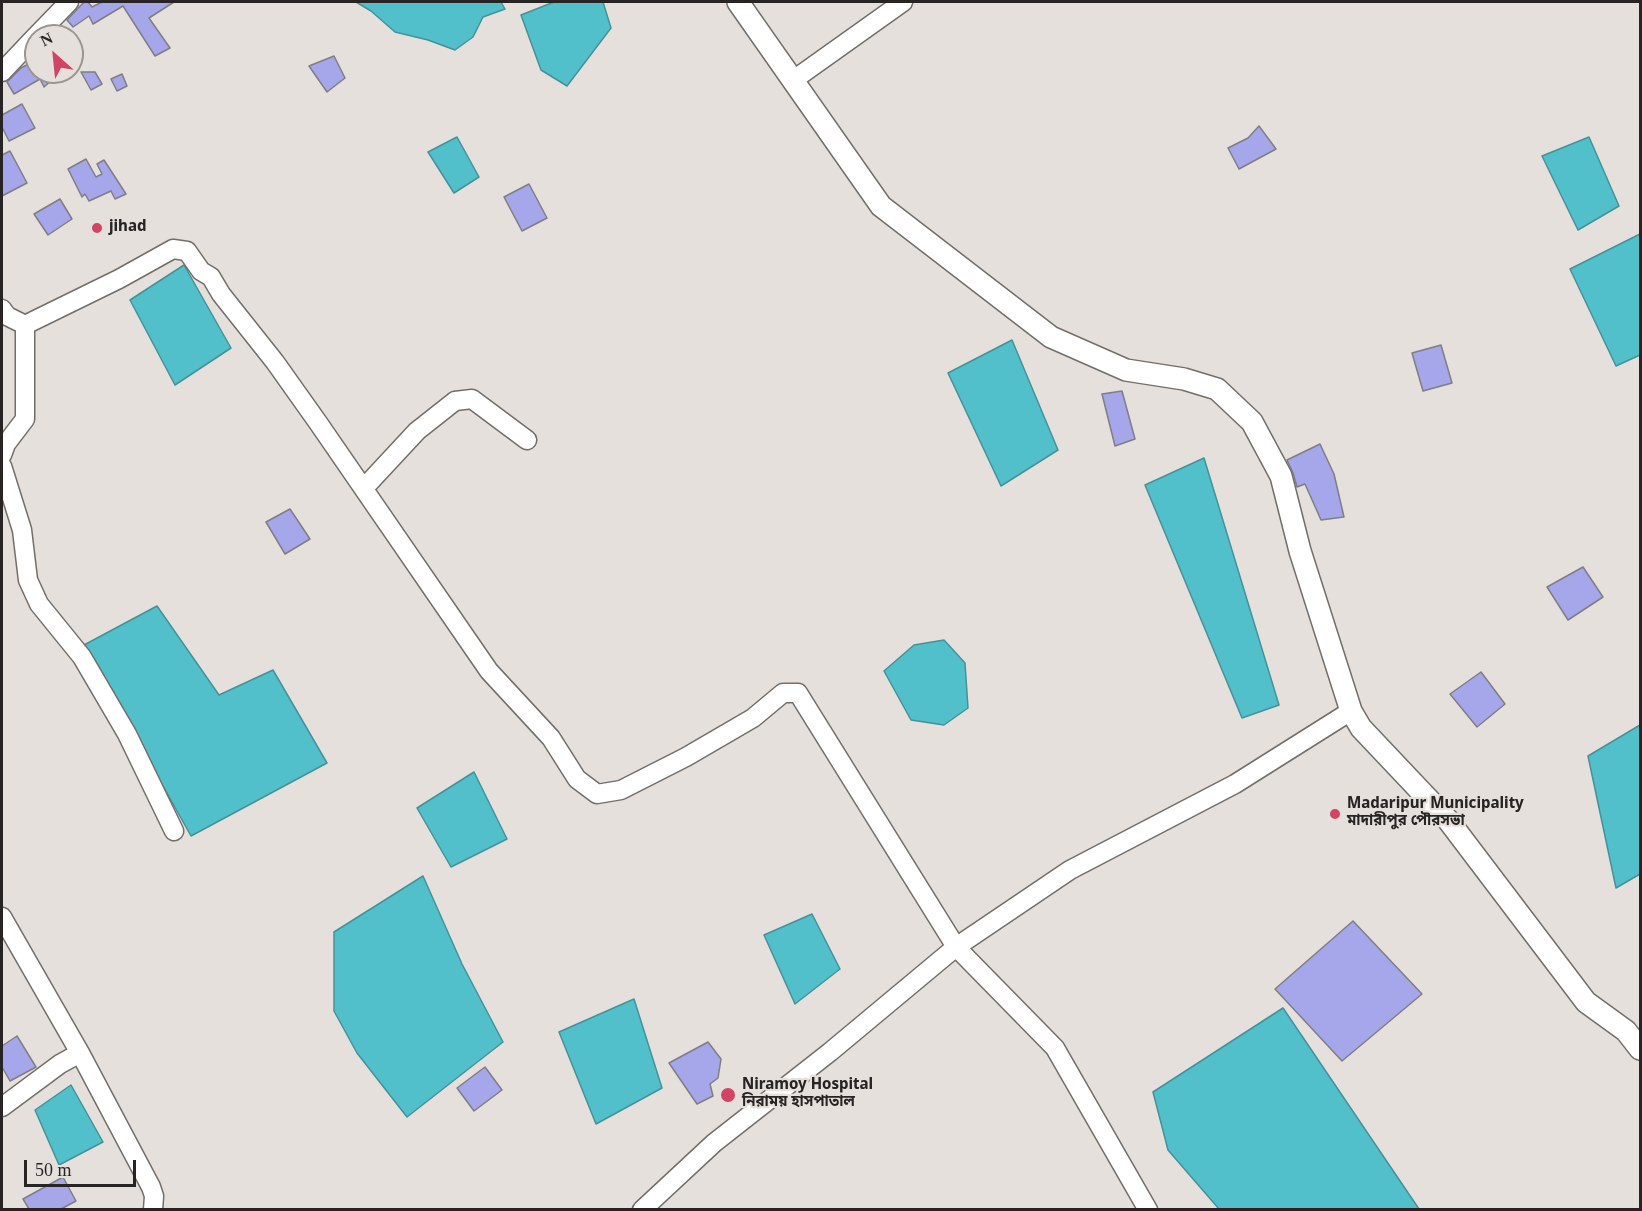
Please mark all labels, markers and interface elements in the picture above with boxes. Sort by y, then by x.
north arrow [24,24,84,84]
text: N [37,29,56,49]
place label: jihad [109,219,146,237]
marker: jihad [90,221,104,235]
place label: Madaripur Municipality মাদারীপুর পৌরসভা [1347,796,1524,831]
marker: Madaripur Municipality মাদারীপুর পৌরসভা [1328,807,1342,821]
place label: Niramoy Hospital নিরাময় হাসপাতাল [742,1077,873,1112]
marker: Niramoy Hospital নিরাময় হাসপাতাল [719,1086,737,1104]
scale bar [27,1148,140,1186]
text: 50 m [35,1160,72,1180]

